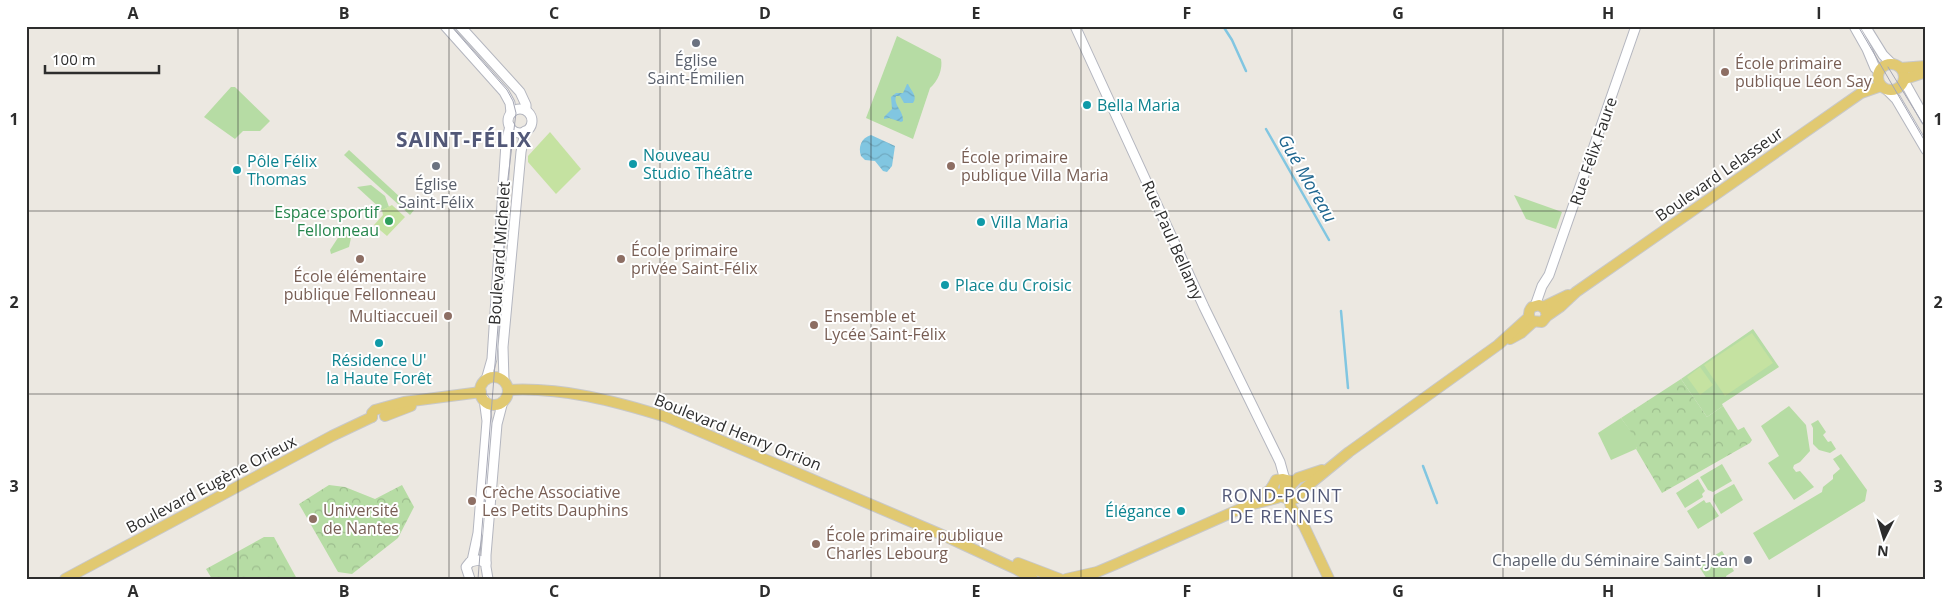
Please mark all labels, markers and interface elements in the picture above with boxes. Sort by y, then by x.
text: A [127,2,139,24]
text: B [339,2,349,24]
text: C [549,2,559,24]
text: D [759,2,771,24]
text: E [972,2,981,24]
text: F [1183,2,1191,24]
text: G [1392,2,1404,24]
text: H [1602,2,1614,24]
text: I [1816,2,1822,24]
marker: Église Saint-Émilien [690,37,702,49]
scale bar [45,42,159,74]
text: 100 m [52,49,96,69]
place label: Église Saint-Émilien [648,49,744,89]
place label: École primaire publique Léon Say [1735,52,1873,92]
marker: École primaire publique Léon Say [1719,66,1731,78]
place label: Bella Maria [1097,94,1180,116]
street label: Rue Félix Faure [1564,94,1622,208]
marker: Bella Maria [1081,99,1093,111]
text: 1 [9,108,19,130]
text: 1 [1933,108,1943,130]
street label: Boulevard Lelasseur [1651,121,1788,226]
district label: SAINT-FÉLIX [396,125,532,153]
water label: Gué Moreau [1273,130,1343,226]
place label: Nouveau Studio Théâtre [643,144,753,184]
place label: École primaire publique Villa Maria [961,146,1109,186]
place label: Pôle Félix Thomas [247,150,318,190]
marker: Nouveau Studio Théâtre [627,158,639,170]
marker: Église Saint-Félix [430,160,442,172]
marker: École primaire publique Villa Maria [945,160,957,172]
marker: Pôle Félix Thomas [231,164,243,176]
place label: Église Saint-Félix [398,173,475,213]
street label: Rue Paul Bellamy [1137,177,1210,304]
street label: Boulevard Michelet [483,180,515,325]
place label: Espace sportif Fellonneau [274,201,381,241]
place label: Villa Maria [991,211,1068,233]
marker: Espace sportif Fellonneau [383,215,395,227]
marker: Villa Maria [975,216,987,228]
place label: École primaire privée Saint-Félix [631,239,758,279]
marker: École élémentaire publique Fellonneau [354,253,366,265]
marker: École primaire privée Saint-Félix [615,253,627,265]
place label: École élémentaire publique Fellonneau [284,265,436,305]
place label: Place du Croisic [955,274,1072,296]
marker: Place du Croisic [939,279,951,291]
text: 2 [9,291,19,313]
text: 2 [1933,291,1943,313]
place label: Multiaccueil [349,305,438,327]
place label: Ensemble et Lycée Saint-Félix [824,305,947,345]
marker: Multiaccueil [442,310,454,322]
marker: Ensemble et Lycée Saint-Félix [808,319,820,331]
marker: Résidence U' la Haute Forêt [373,337,385,349]
place label: Résidence U' la Haute Forêt [326,349,432,389]
street label: Boulevard Henry Orrion [651,388,825,476]
street label: Boulevard Eugène Orieux [122,429,300,538]
text: 3 [9,475,19,497]
text: 3 [1933,475,1943,497]
place label: Crèche Associative Les Petits Dauphins [482,481,628,521]
district label: ROND-POINT DE RENNES [1222,483,1342,528]
marker: Crèche Associative Les Petits Dauphins [466,495,478,507]
place label: Université de Nantes [323,499,399,539]
place label: Élégance [1105,500,1171,522]
marker: Élégance [1175,505,1187,517]
north arrow [1860,512,1910,562]
marker: Université de Nantes [307,513,319,525]
place label: École primaire publique Charles Lebourg [826,524,1003,564]
marker: École primaire publique Charles Lebourg [810,538,822,550]
text: N [1876,541,1889,561]
place label: Chapelle du Séminaire Saint-Jean [1492,549,1738,571]
marker: Chapelle du Séminaire Saint-Jean [1742,554,1754,566]
text: A [127,580,139,602]
text: B [339,580,349,602]
text: C [549,580,559,602]
text: D [759,580,771,602]
text: E [972,580,981,602]
text: F [1183,580,1191,602]
text: G [1392,580,1404,602]
text: H [1602,580,1614,602]
text: I [1816,580,1822,602]

